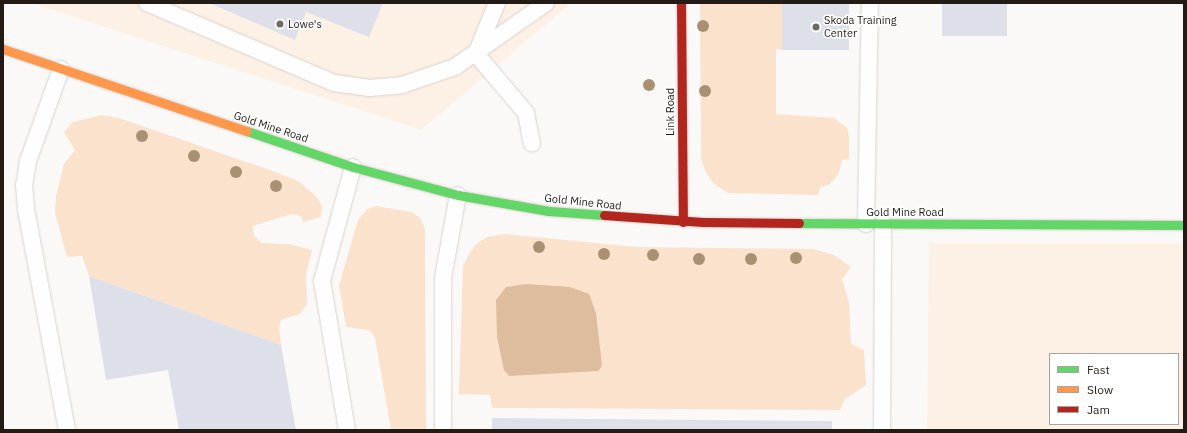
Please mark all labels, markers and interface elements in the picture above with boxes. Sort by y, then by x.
place label: Skoda Training Center [824,14,896,40]
place label: Lowe's [288,17,322,31]
marker: Lowe's [275,19,285,29]
marker: Skoda Training Center [811,22,821,32]
street label: Link Road [663,88,677,136]
street label: Gold Mine Road [232,109,310,145]
street label: Gold Mine Road [544,191,622,213]
street label: Gold Mine Road [866,205,944,219]
legend [1049,353,1179,425]
text: Fast [1087,362,1110,377]
text: Slow [1087,382,1113,397]
text: Jam [1087,402,1110,417]

